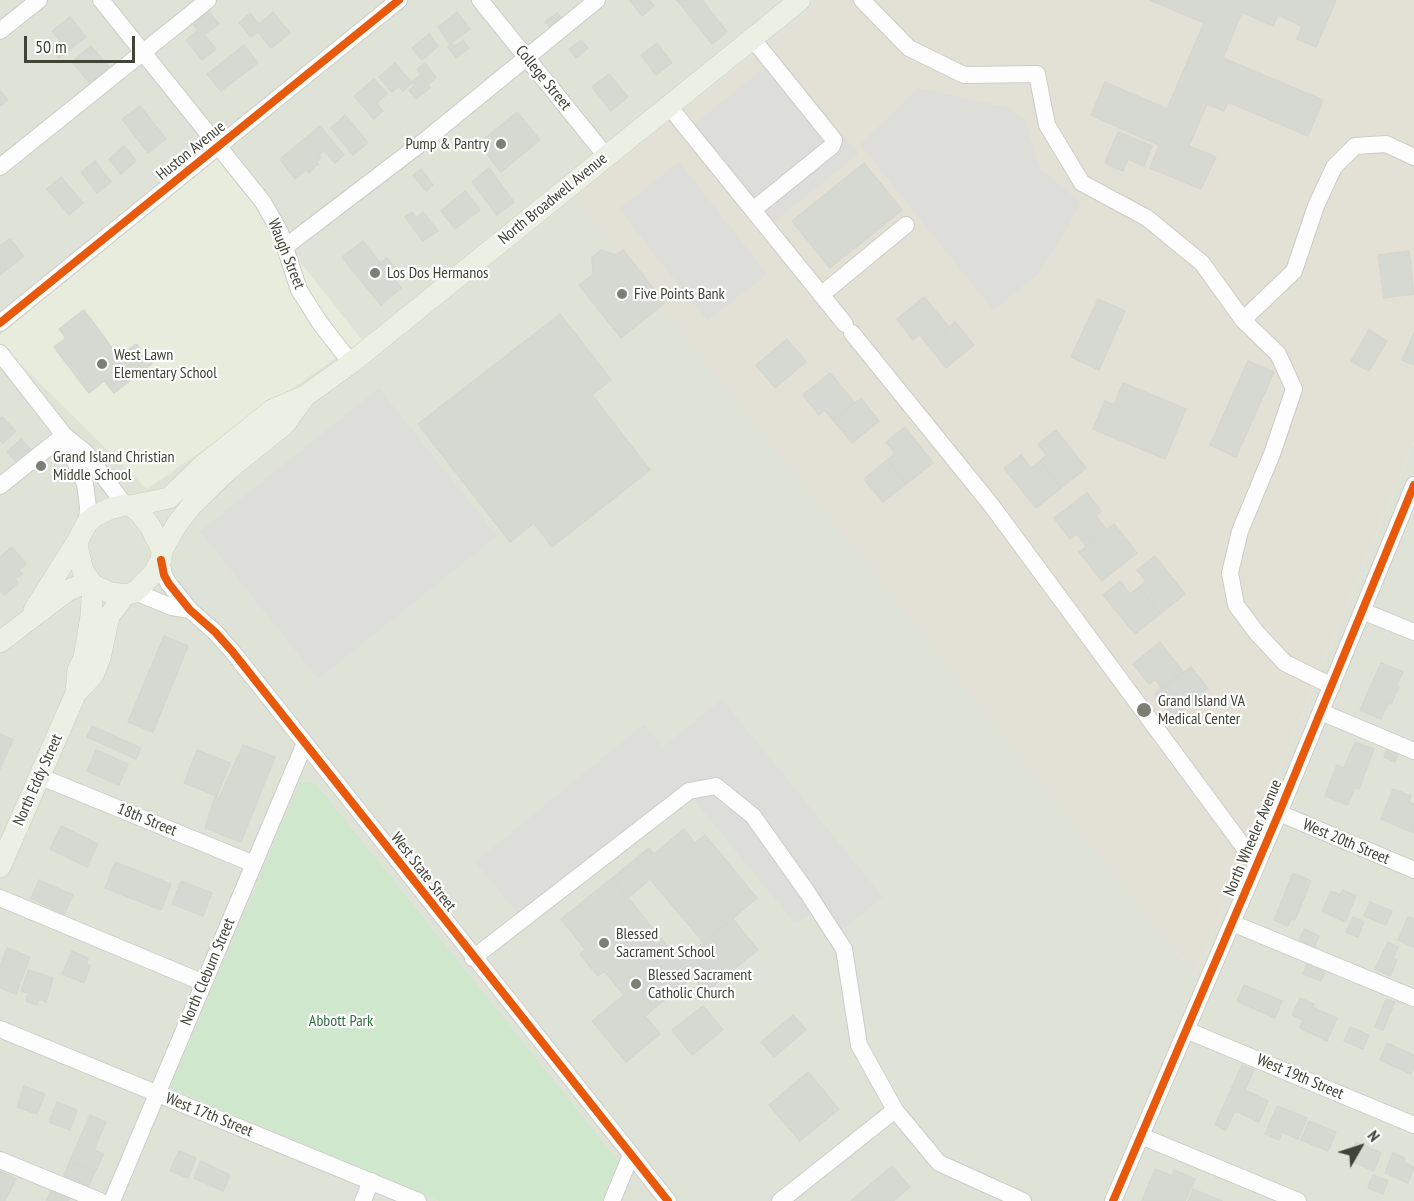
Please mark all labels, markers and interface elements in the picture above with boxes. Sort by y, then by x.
scale bar [27,24,138,62]
text: 50 m [35,35,67,58]
street label: College Street [511,42,575,114]
street label: Huston Avenue [153,117,229,185]
place label: Pump & Pantry [406,134,489,154]
marker: Pump & Pantry [494,137,508,151]
street label: North Broadwell Avenue [495,149,611,249]
street label: Waugh Street [263,216,309,292]
place label: Los Dos Hermanos [387,263,488,283]
marker: Los Dos Hermanos [368,266,382,280]
place label: Five Points Bank [634,284,725,304]
marker: Five Points Bank [615,287,629,301]
place label: West Lawn Elementary School [114,345,217,383]
marker: West Lawn Elementary School [95,357,109,371]
place label: Grand Island Christian Middle School [53,447,175,485]
marker: Grand Island Christian Middle School [34,459,48,473]
place label: Grand Island VA Medical Center [1158,691,1245,729]
marker: Grand Island VA Medical Center [1135,701,1153,719]
street label: North Eddy Street [9,731,67,829]
street label: North Wheeler Avenue [1220,777,1286,899]
street label: 18th Street [114,799,180,841]
street label: West 20th Street [1300,815,1392,869]
street label: West State Street [386,829,460,915]
street label: North Cleburn Street [177,916,239,1028]
place label: Blessed Sacrament School [616,924,715,962]
marker: Blessed Sacrament School [597,936,611,950]
place label: Blessed Sacrament Catholic Church [648,965,752,1003]
marker: Blessed Sacrament Catholic Church [629,977,643,991]
park label: Abbott Park [309,1011,373,1031]
street label: West 19th Street [1254,1050,1346,1104]
street label: West 17th Street [163,1089,255,1141]
north arrow [1330,1117,1390,1177]
text: N [1363,1126,1384,1145]

